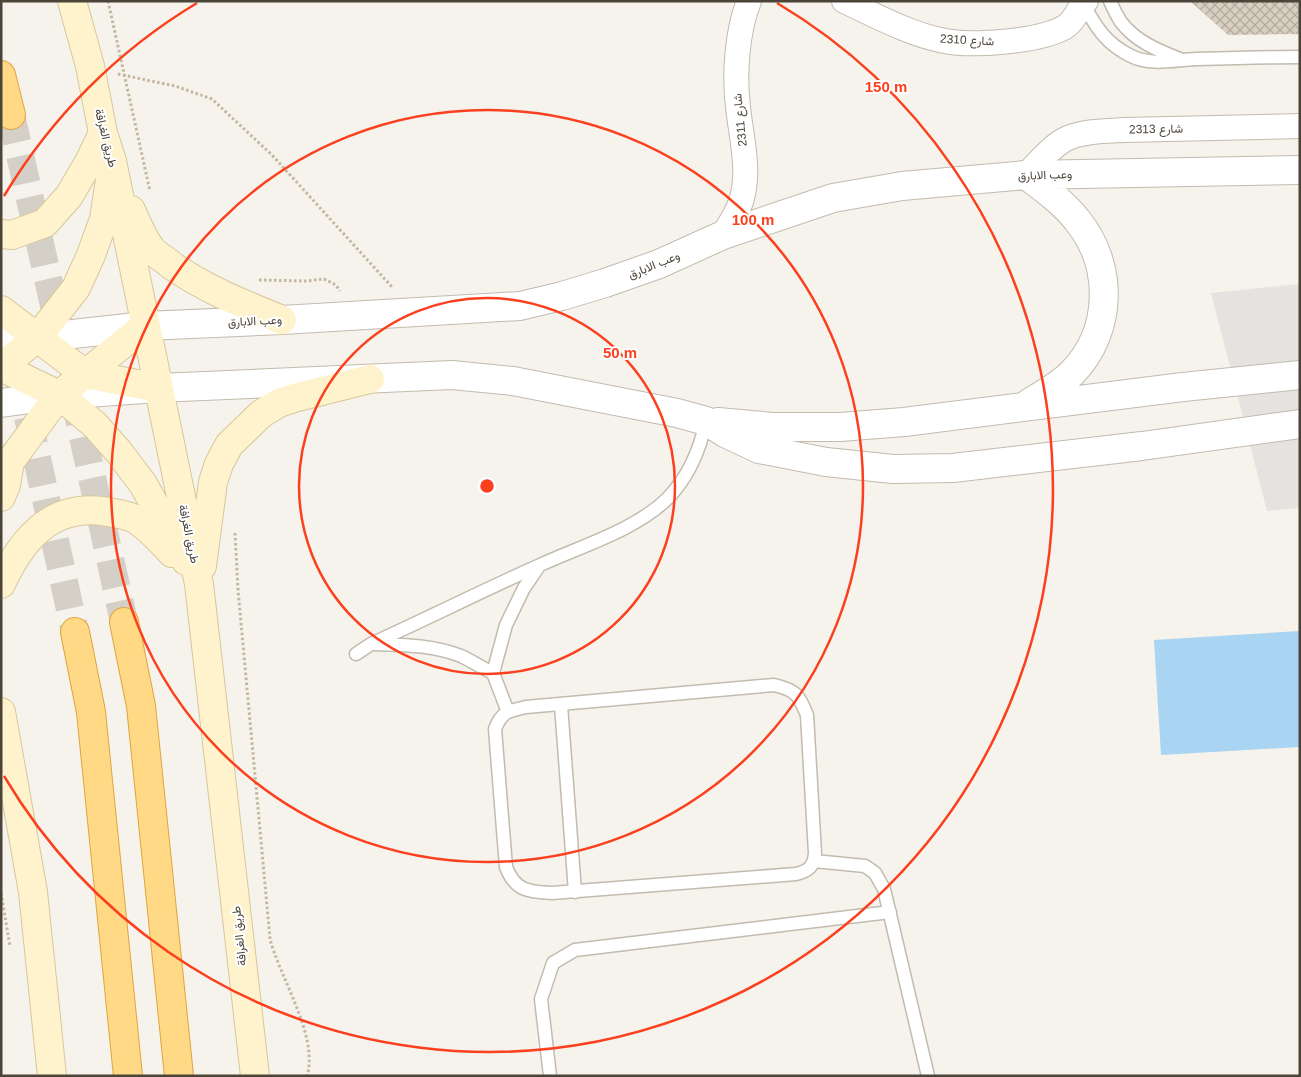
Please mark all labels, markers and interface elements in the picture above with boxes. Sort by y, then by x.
street label: شارع 2310 [939,32,994,50]
text: 150 m [865,78,907,95]
street label: شارع 2311 [730,93,752,147]
street label: طريق الغرافة [91,107,120,169]
street label: شارع 2313 [1129,122,1183,138]
street label: وعب الابارق [1018,167,1072,184]
text: 100 m [732,211,774,228]
street label: وعب الابارق [626,248,682,283]
street label: وعب الابارق [227,313,283,330]
text: 50 m [603,344,637,361]
centre of rings [478,477,496,495]
street label: طريق الغرافة [175,503,202,565]
street label: طريق الغرافة [229,905,250,967]

